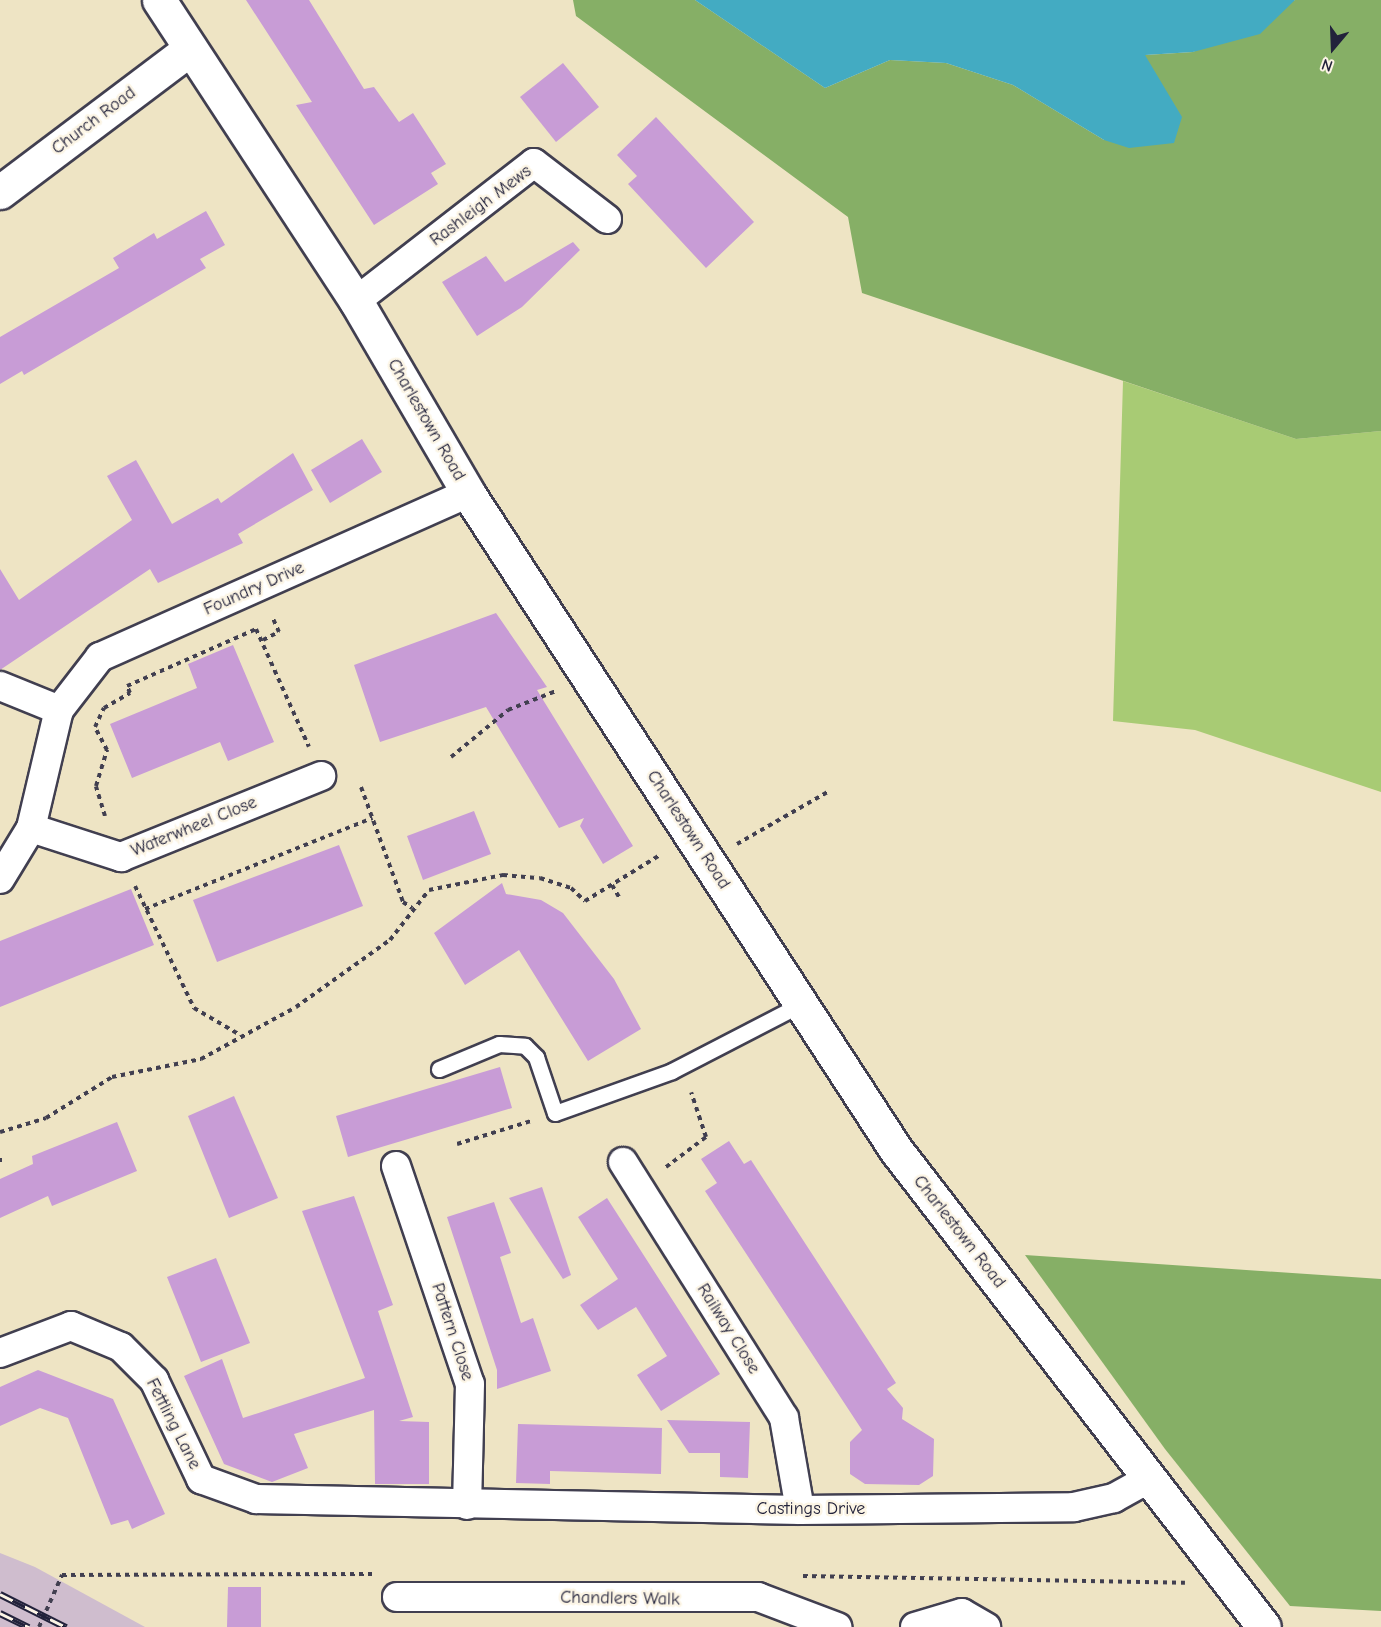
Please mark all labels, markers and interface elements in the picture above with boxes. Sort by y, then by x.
north arrow [1303,18,1363,78]
text: N [1319,55,1335,75]
street label: Church Road [48,82,140,160]
street label: Rashleigh Mews [426,161,536,251]
street label: Charlestown Road [382,355,470,485]
street label: Foundry Drive [200,557,308,621]
street label: Charlestown Road [642,767,734,893]
street label: Waterwheel Close [128,792,260,862]
street label: Charlestown Road [908,1171,1010,1293]
street label: Pattern Close [426,1280,478,1384]
street label: Railway Close [692,1280,764,1378]
street label: Fettling Lane [141,1375,205,1473]
street label: Castings Drive [757,1498,865,1520]
street label: Chandlers Walk [560,1587,680,1611]

